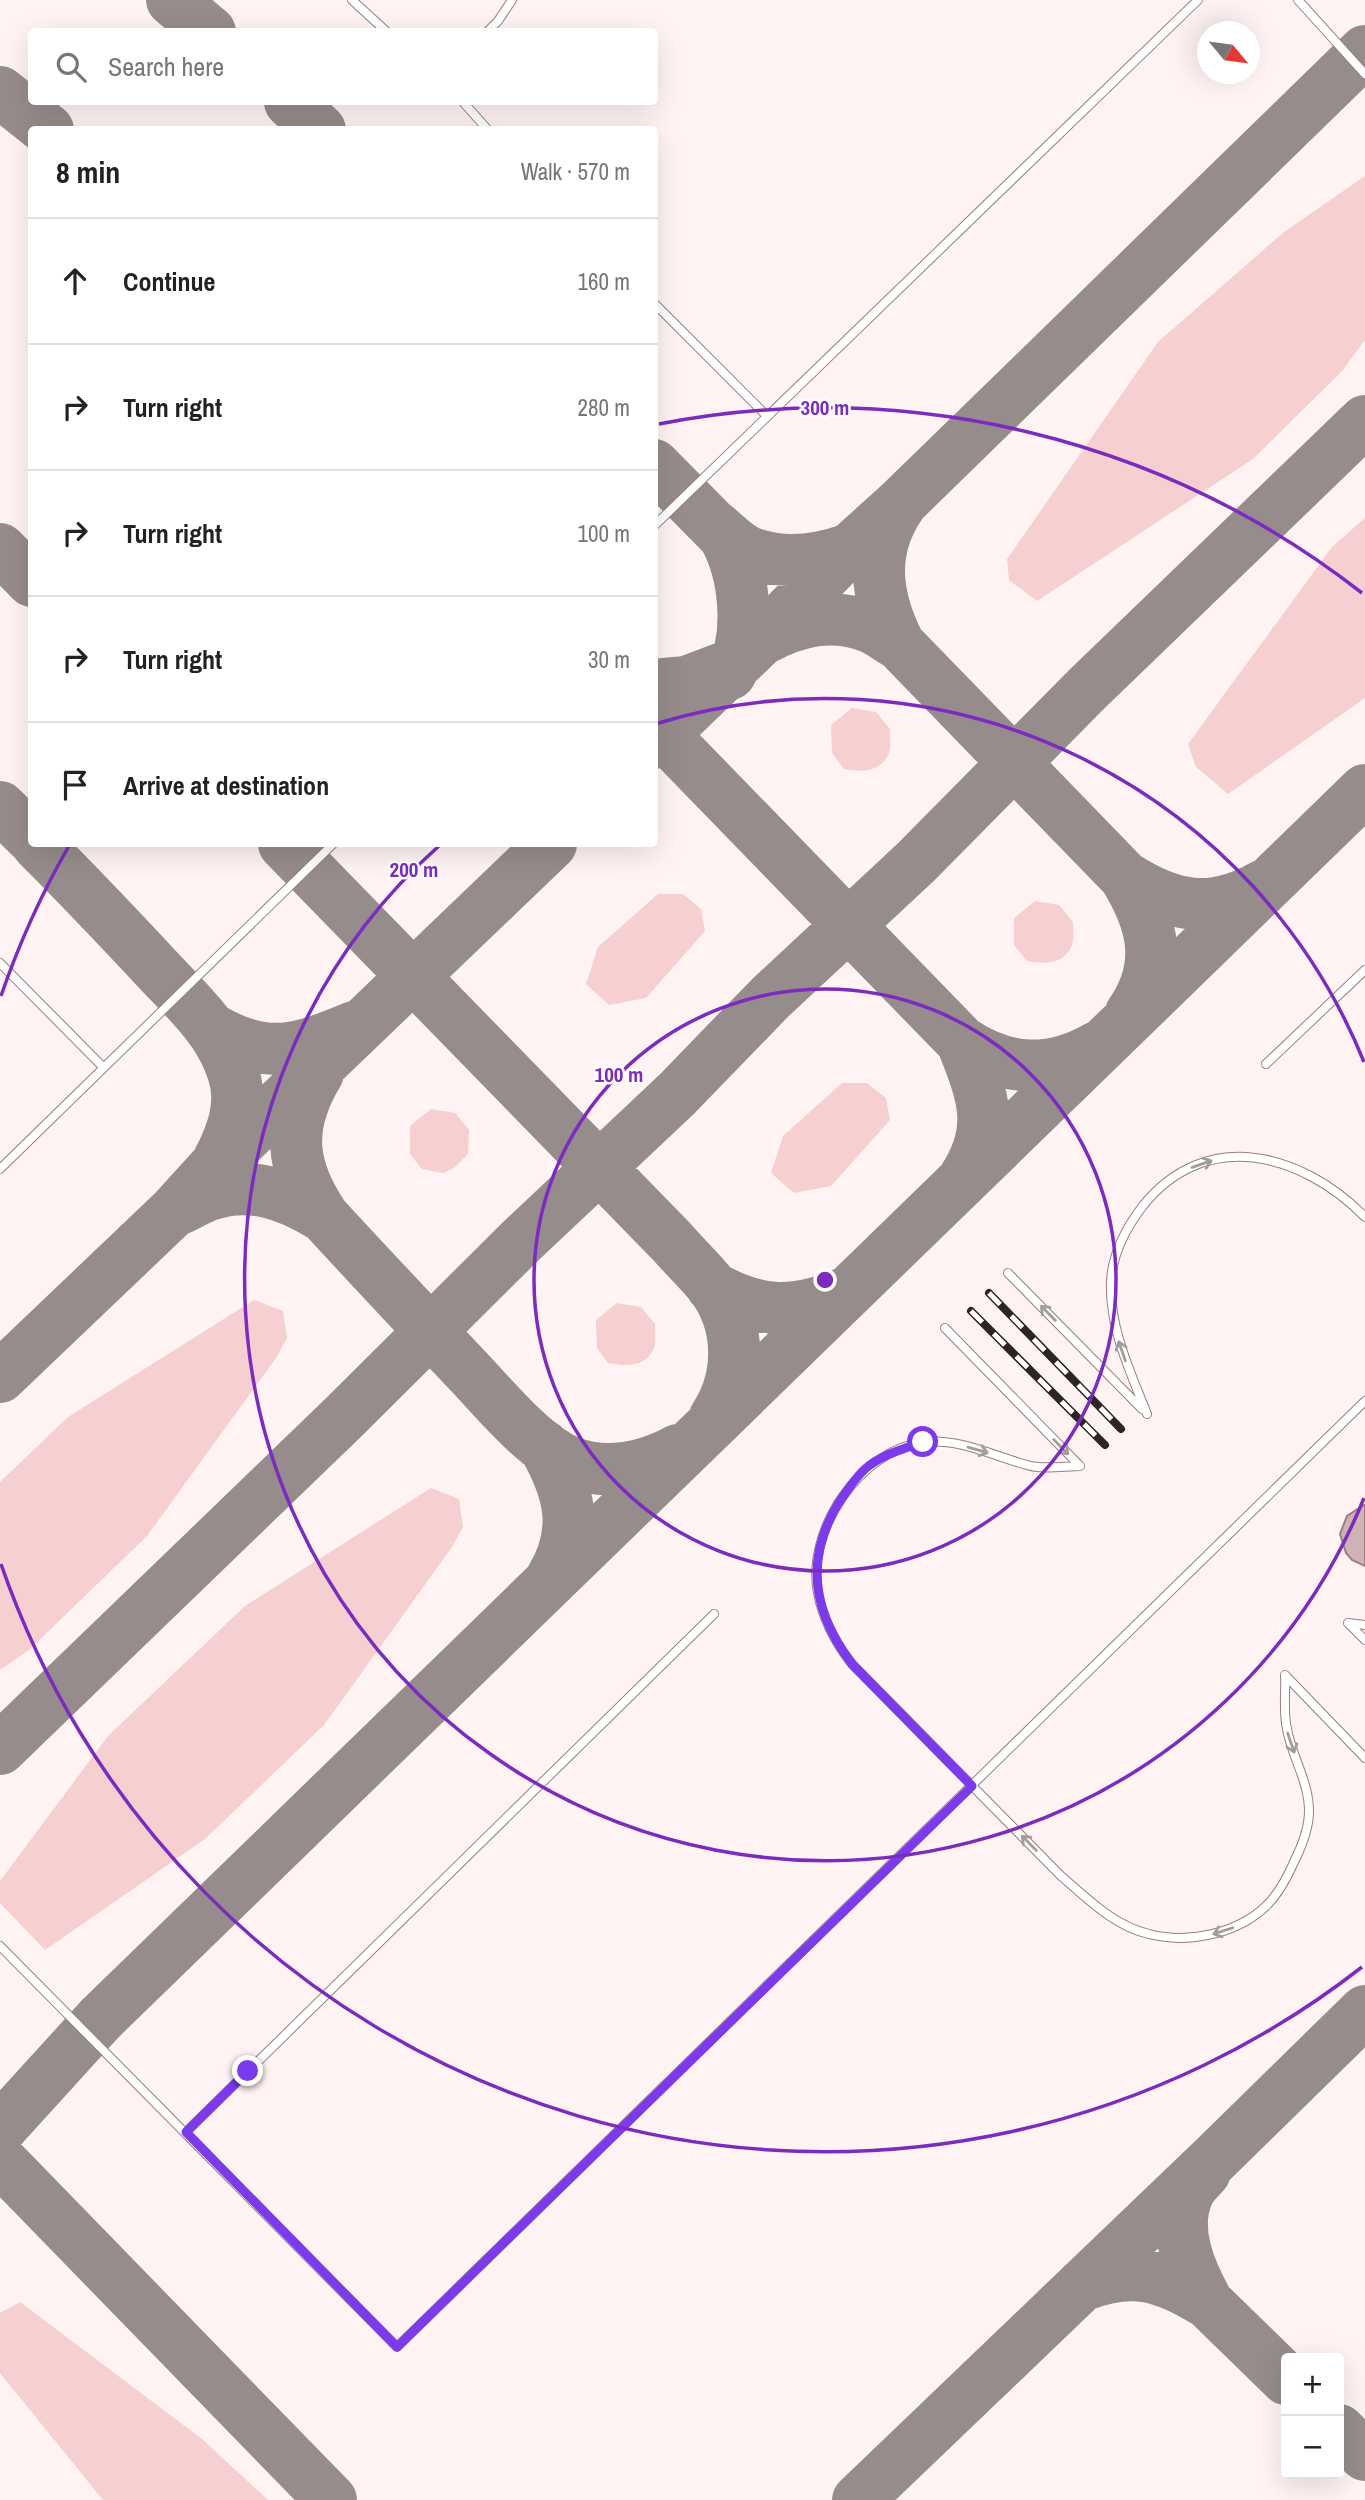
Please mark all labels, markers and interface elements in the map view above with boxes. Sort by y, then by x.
north arrow [1197,21,1260,84]
search box [28,28,658,105]
icon: search [52,48,90,86]
text: Search here [108,49,224,84]
text: 8 min [56,152,120,192]
text: Walk · 570 m [521,156,630,187]
icon: ahead [56,262,94,300]
text: Continue [123,264,215,299]
text: 160 m [578,266,630,297]
icon: right [56,388,94,426]
text: Turn right [123,390,222,425]
text: 280 m [578,392,630,423]
text: 300 m [801,393,849,422]
icon: right [56,514,94,552]
text: Turn right [123,516,222,551]
text: 100 m [578,518,630,549]
icon: right [56,640,94,678]
text: Turn right [123,642,222,677]
text: 30 m [588,644,630,675]
icon: arrive [56,766,94,804]
text: Arrive at destination [123,768,329,803]
text: 200 m [390,855,438,884]
text: 100 m [595,1060,643,1089]
one-way arrow [1190,1157,1212,1169]
centre of rings [813,1268,837,1292]
one-way arrow [1039,1305,1056,1322]
one-way arrow [1115,1340,1127,1362]
route start [907,1426,938,1457]
one-way arrow [1053,1438,1070,1455]
one-way arrow [966,1444,989,1457]
one-way arrow [1286,1731,1298,1753]
one-way arrow [1020,1835,1037,1852]
one-way arrow [1212,1925,1234,1938]
route end [232,2055,263,2086]
map controls [1281,2353,1344,2479]
button: + [1281,2353,1344,2416]
button: − [1281,2416,1344,2479]

